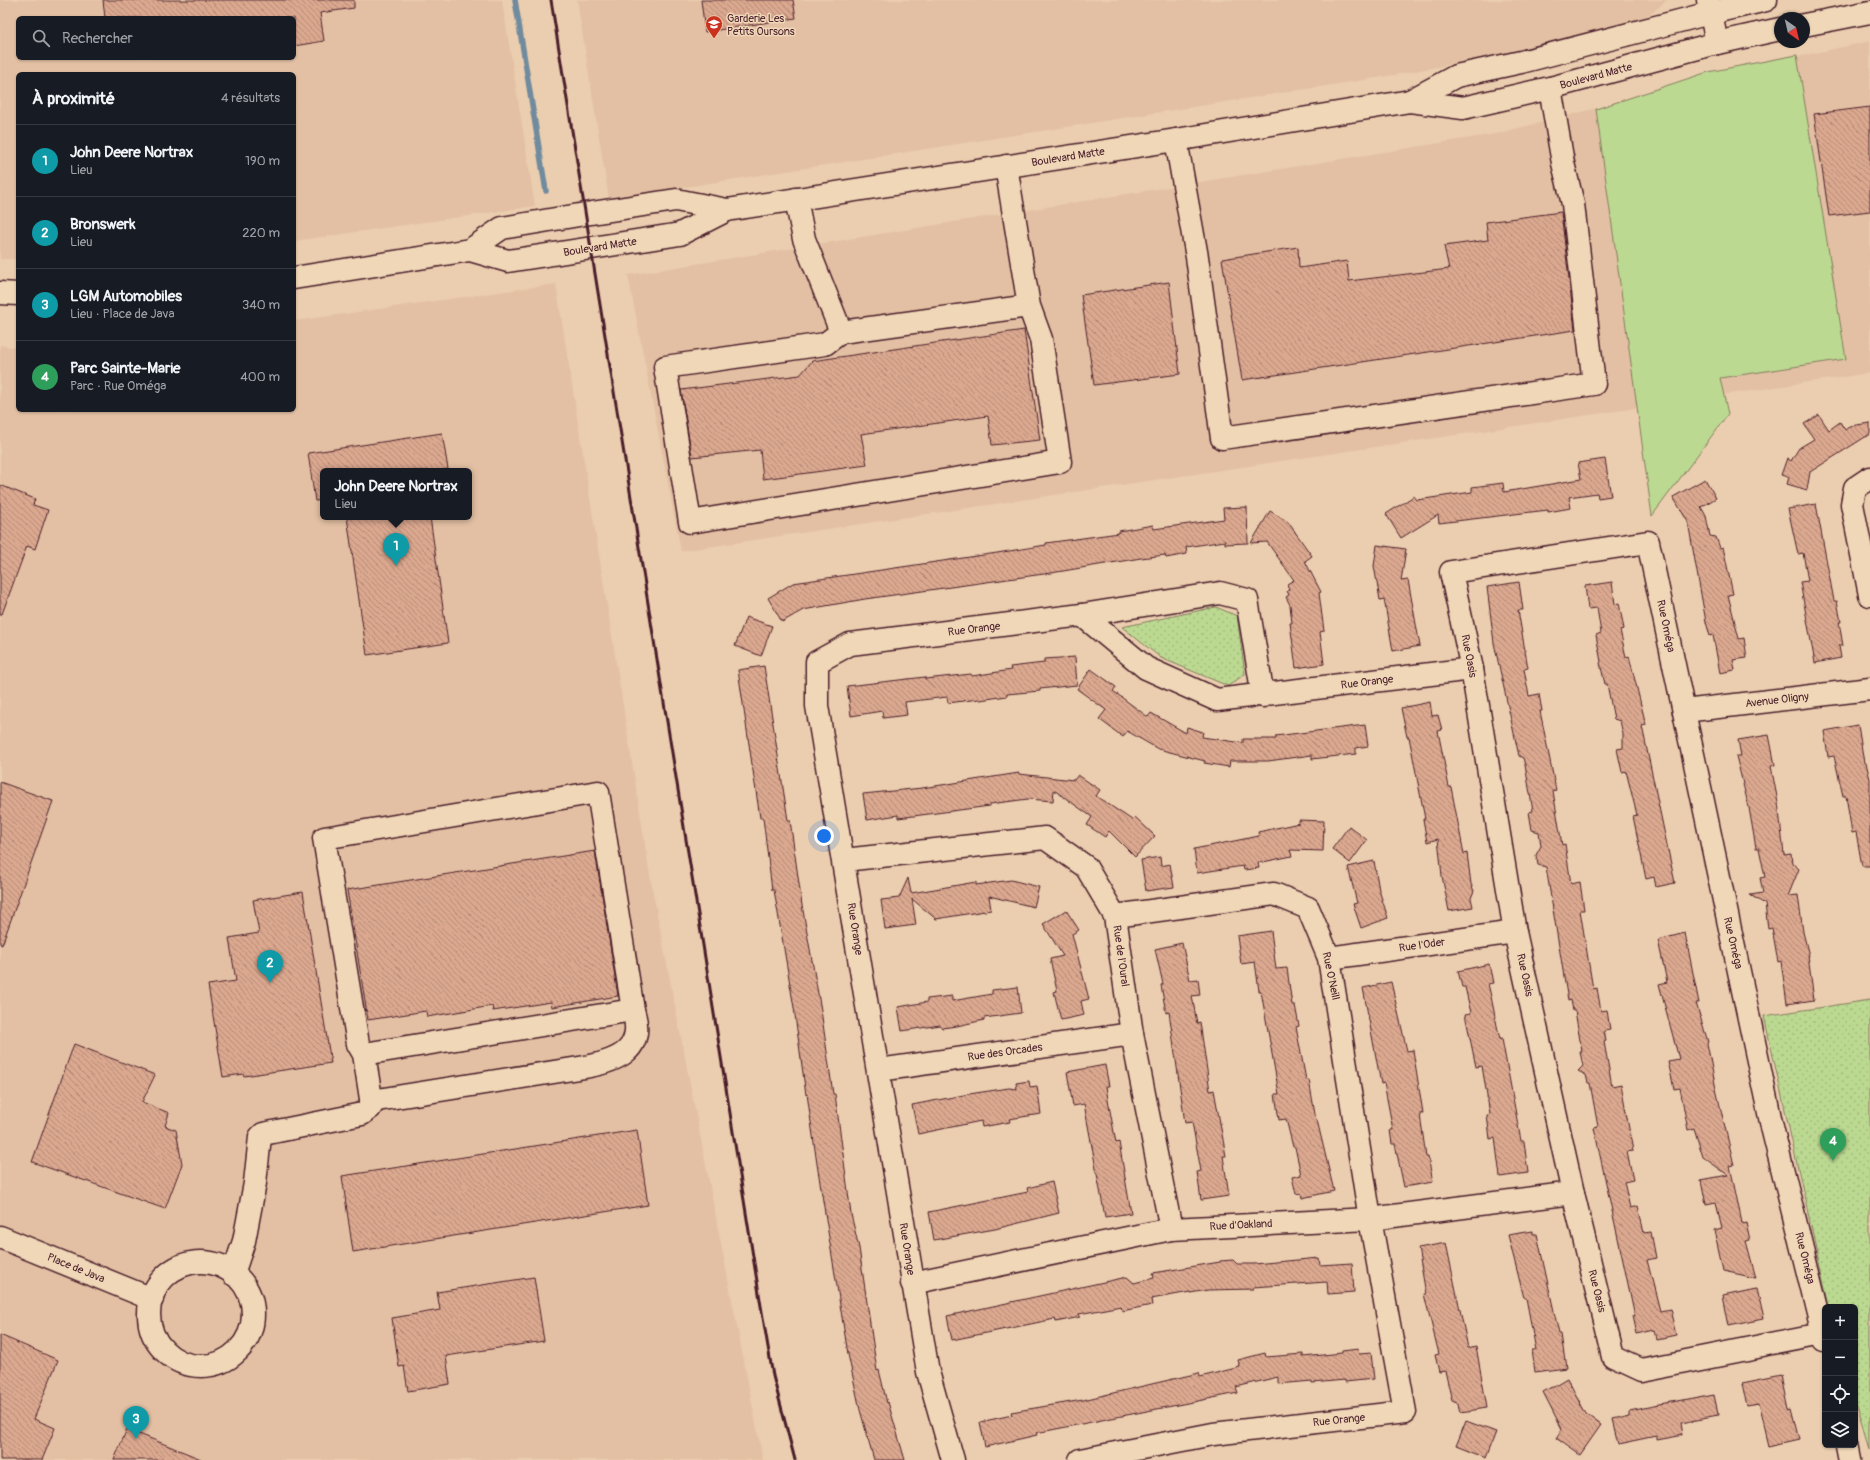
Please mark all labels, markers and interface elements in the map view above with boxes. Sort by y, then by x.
place label: Garderie Les Petits Oursons [727,12,795,38]
north arrow [1774,12,1810,48]
school or university icon: Garderie Les Petits Oursons [704,14,724,39]
search box [16,16,296,60]
icon: search [30,27,52,49]
text: Rechercher [62,29,133,48]
street label: Boulevard Matte [1558,60,1634,92]
text: À proximité [32,88,115,109]
text: 4 résultats [221,90,280,106]
text: John Deere Nortrax [70,143,193,162]
street label: Boulevard Matte [1030,145,1106,169]
text: 1 [42,153,48,169]
text: 190 m [245,153,280,169]
text: Lieu [70,162,93,178]
text: Bronswerk [70,215,135,234]
text: 2 [41,225,49,241]
text: 220 m [242,225,280,241]
text: Lieu [70,234,93,250]
street label: Boulevard Matte [562,235,638,259]
text: LGM Automobiles [70,287,182,306]
text: 3 [41,297,49,313]
text: 340 m [242,297,280,313]
text: Lieu · Place de Java [70,306,174,322]
text: Parc Sainte-Marie [70,359,181,378]
text: 4 [41,369,49,385]
text: 400 m [240,369,280,385]
text: Parc · Rue Oméga [70,378,166,394]
popup [320,468,472,520]
text: John Deere Nortrax [334,477,458,496]
text: Lieu [334,496,357,512]
pin: 1 [383,533,409,566]
street label: Rue Oméga [1654,599,1678,653]
street label: Rue Orange [947,619,1001,639]
street label: Rue Oasis [1458,633,1480,679]
street label: Rue Orange [1340,672,1394,692]
street label: Avenue Oligny [1744,690,1810,710]
your location [814,826,834,846]
street label: Rue Orange [844,902,866,957]
street label: Rue Oméga [1721,916,1745,970]
street label: Rue de l'Oural [1110,924,1132,988]
street label: Rue l'Oder [1398,935,1446,955]
pin: 2 [257,950,283,983]
street label: Rue O'Neill [1320,951,1342,1001]
street label: Rue Oasis [1514,952,1536,998]
street label: Rue des Orcades [967,1040,1043,1064]
pin: 4 [1820,1128,1846,1161]
street label: Rue d'Oakland [1209,1217,1273,1233]
street label: Rue Orange [896,1222,918,1277]
street label: Rue Oméga [1792,1231,1818,1285]
street label: Place de Java [45,1251,107,1285]
street label: Rue Oasis [1585,1268,1609,1314]
map controls [1822,1304,1858,1448]
button: + [1822,1304,1858,1340]
button: − [1822,1340,1858,1376]
button: locate [1822,1376,1858,1412]
pin: 3 [123,1406,149,1439]
street label: Rue Orange [1312,1411,1366,1429]
button: layers [1822,1412,1858,1448]

